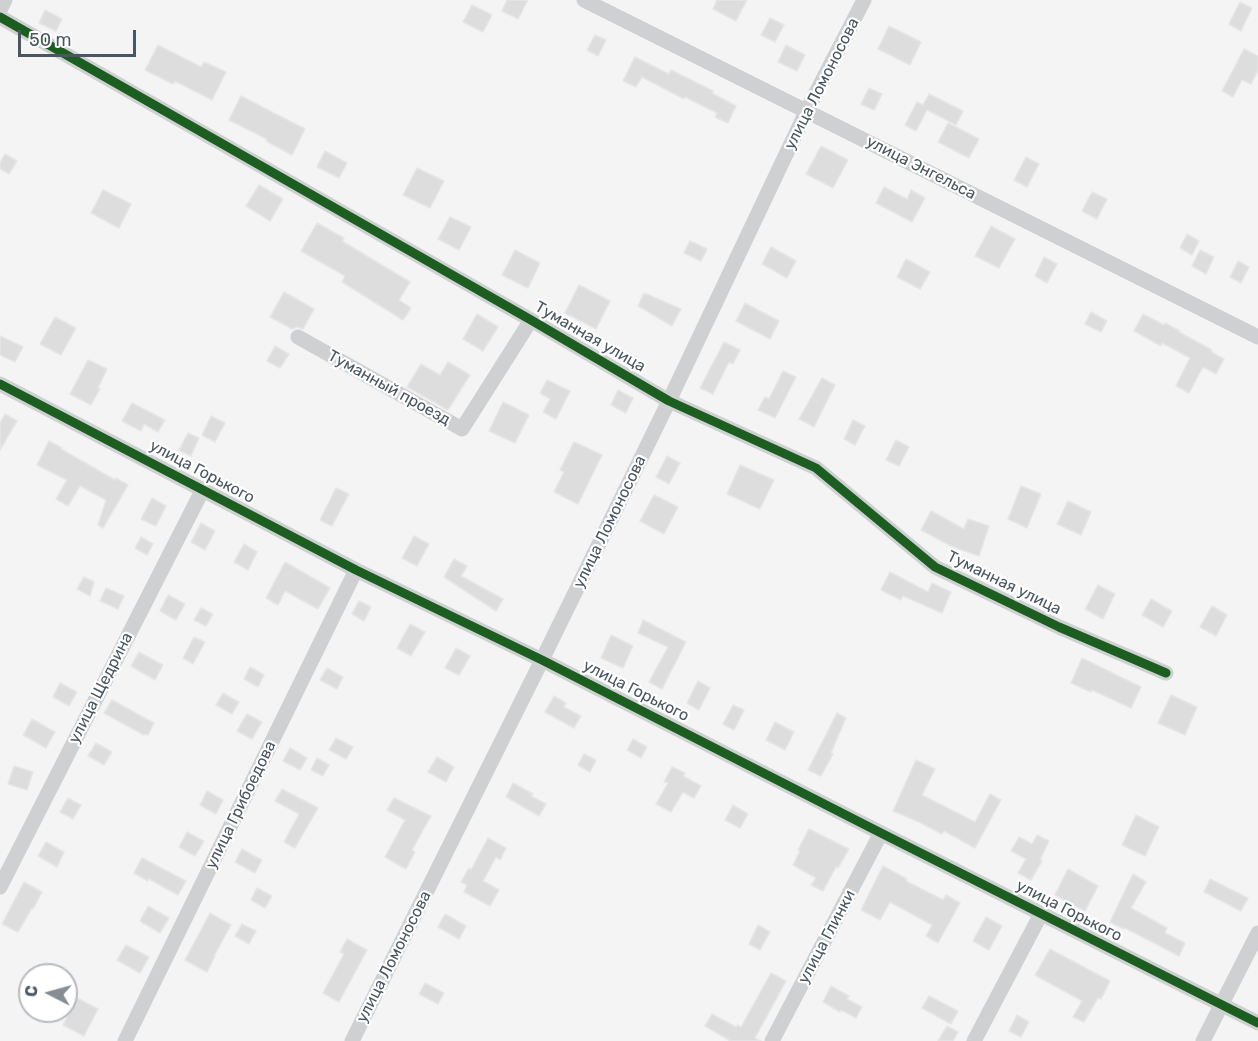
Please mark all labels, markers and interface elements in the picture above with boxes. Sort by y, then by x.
street label: улица Ломоносова [780,15,864,153]
scale bar [21,18,140,56]
text: 50 m [29,29,72,51]
street label: улица Энгельса [863,132,979,204]
street label: Туманная улица [531,297,649,377]
street label: Туманный проезд [324,346,454,430]
street label: улица Горького [146,436,258,508]
street label: улица Ломоносова [570,453,650,591]
street label: Туманная улица [944,547,1064,619]
street label: улица Щедрина [65,629,137,747]
street label: улица Горького [580,656,692,726]
street label: улица Грибоедова [202,738,280,872]
street label: улица Горького [1013,876,1125,946]
street label: улица Глинки [794,887,860,987]
street label: улица Ломоносова [352,888,436,1026]
north arrow [18,963,78,1023]
text: С [22,985,42,998]

